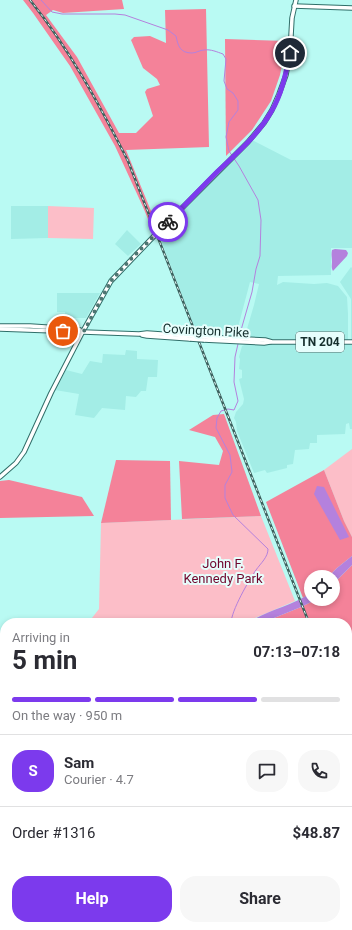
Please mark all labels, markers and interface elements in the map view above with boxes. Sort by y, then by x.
pin [273,36,307,70]
icon: home [279,42,301,64]
courier [148,202,188,242]
icon: bike [157,211,179,233]
pin [46,314,80,348]
icon: bag [52,320,74,342]
street label: Covington Pike [162,321,250,340]
road number: TN 204 [296,332,344,352]
park label: John F. Kennedy Park [183,556,263,586]
map controls [304,570,340,606]
button: locate [304,570,340,606]
text: Arriving in [12,630,70,645]
text: 07:13–07:18 [253,643,340,661]
text: 5 min [12,645,77,675]
text: On the way · 950 m [12,708,122,723]
button: chat [246,750,288,792]
button: phone [298,750,340,792]
text: Sam [64,754,94,772]
text: S [28,762,38,780]
text: Courier · 4.7 [64,772,134,787]
text: Order #1316 [12,824,95,842]
text: $48.87 [293,824,340,842]
button: Help [12,876,172,922]
button: Share [180,876,340,922]

